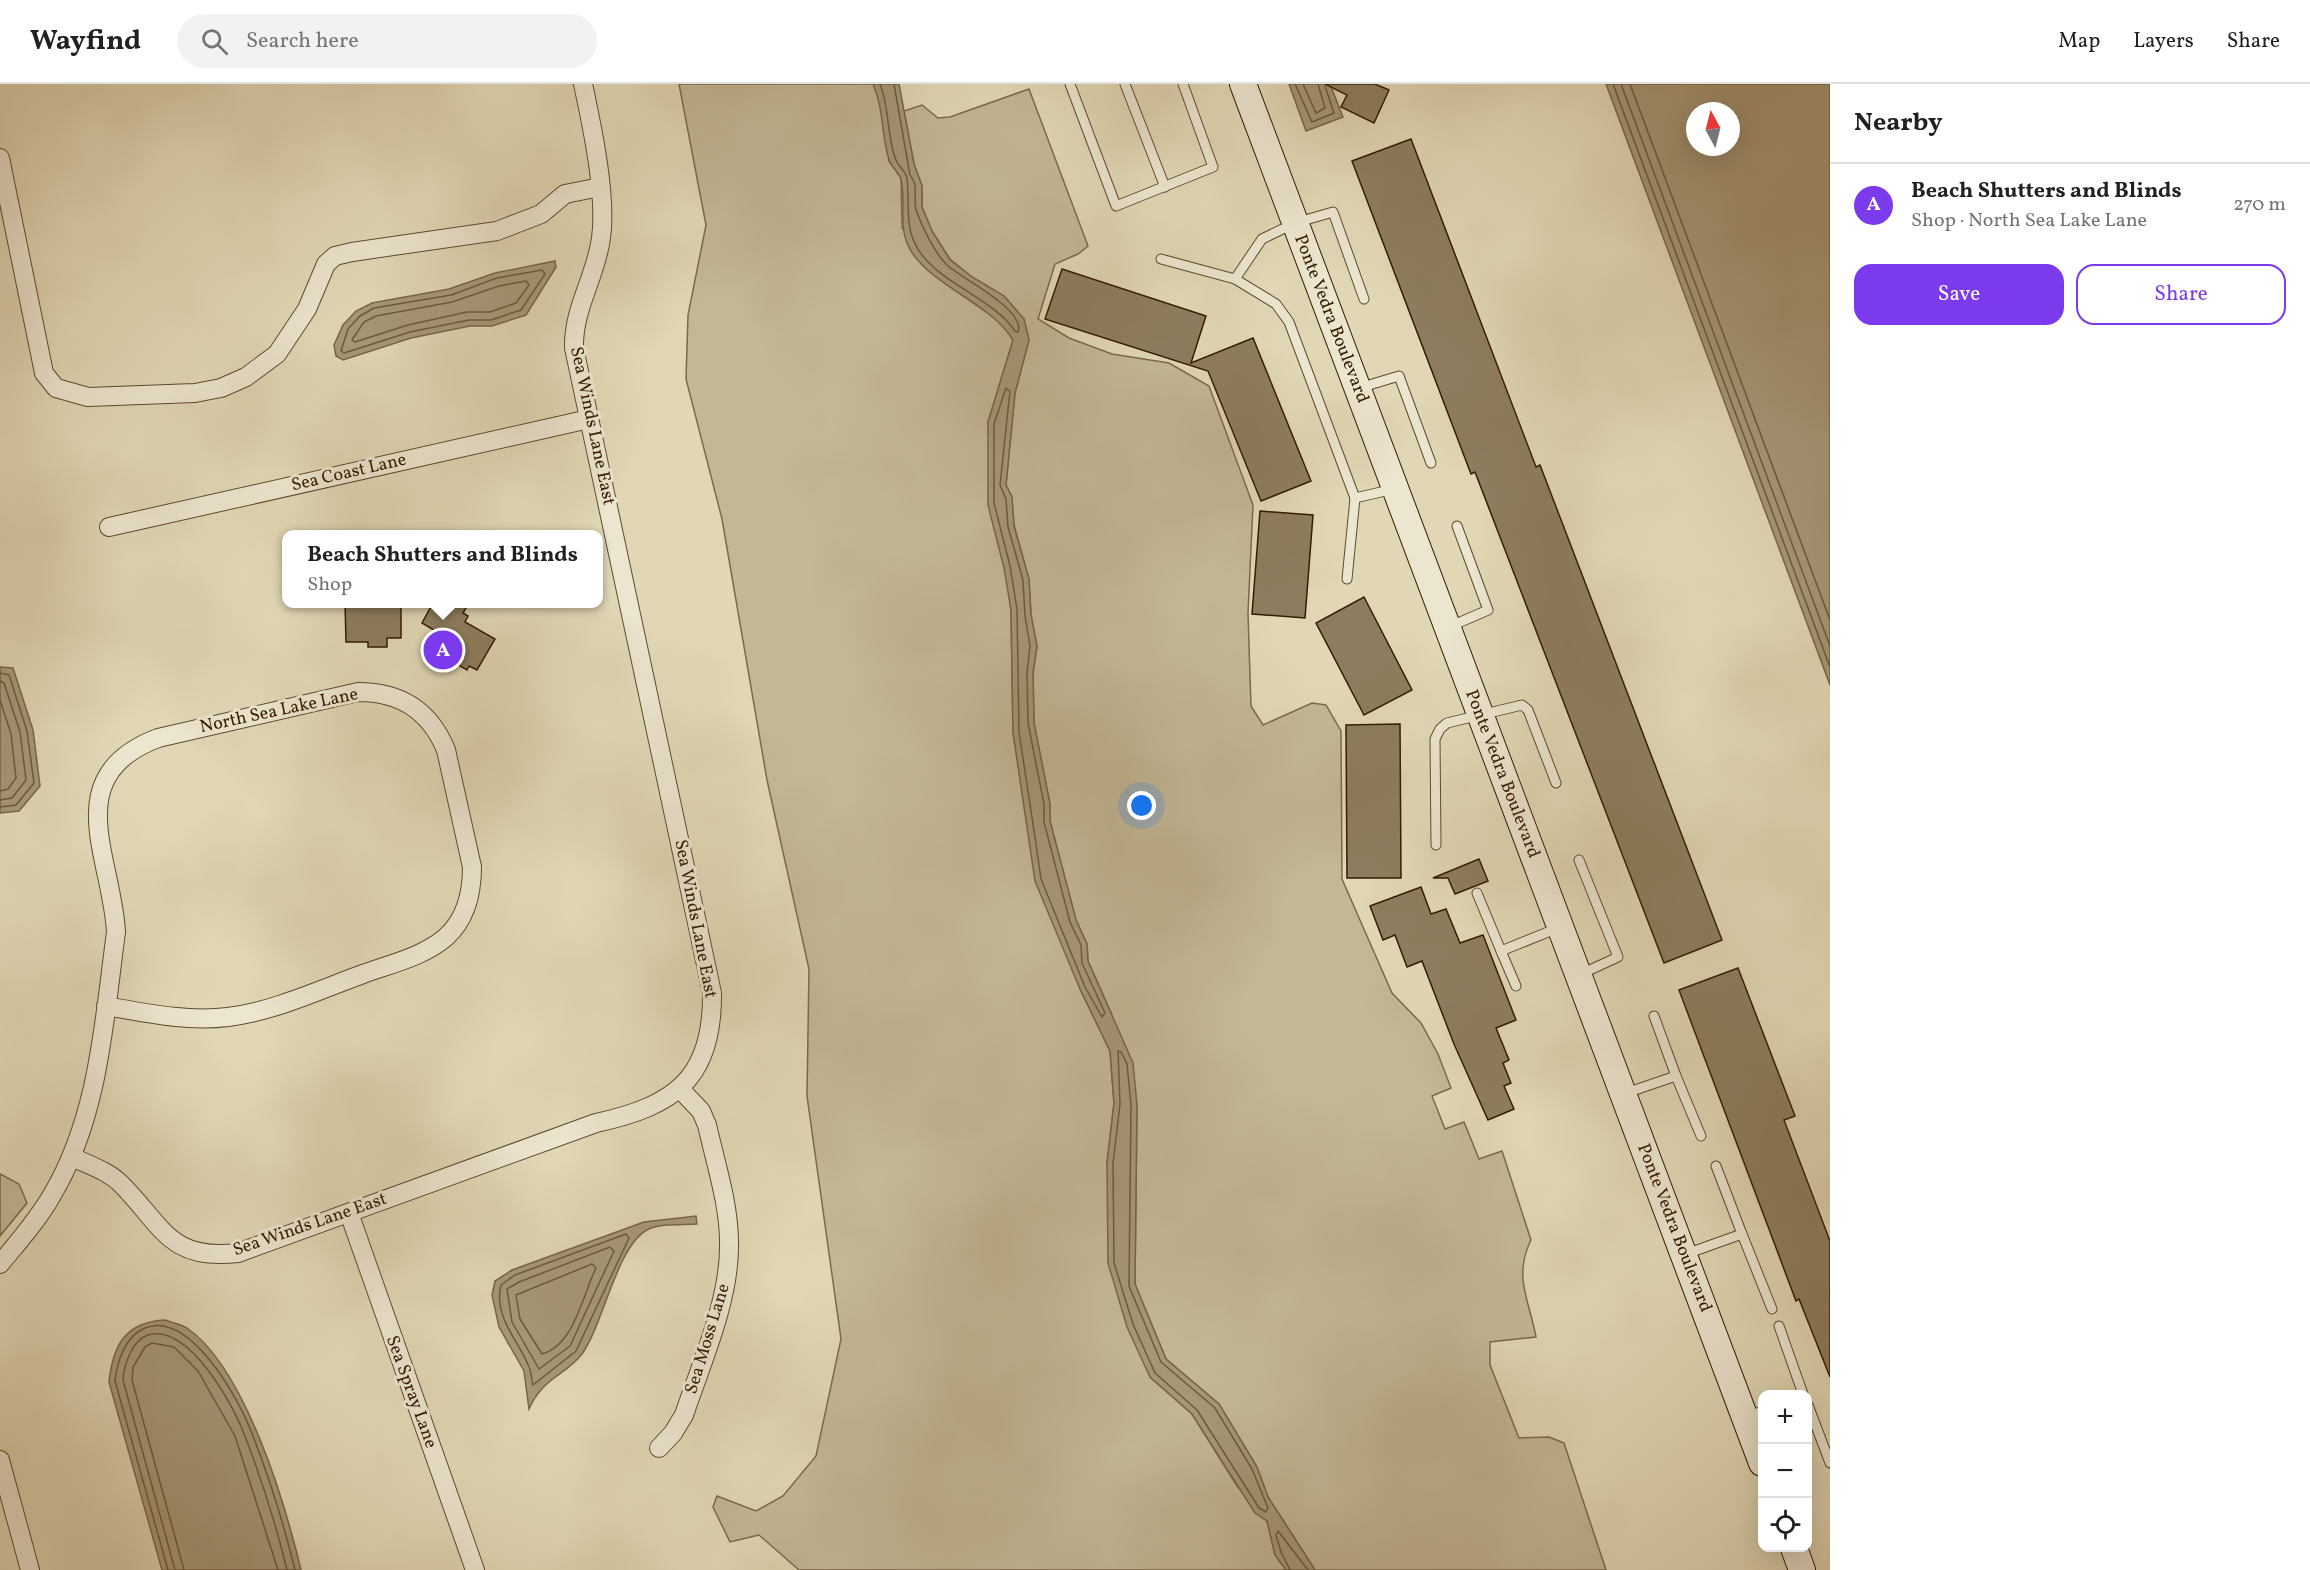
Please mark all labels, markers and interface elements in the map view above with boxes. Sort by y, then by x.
search box [177,14,597,68]
text: Wayfind [30,22,141,61]
icon: search [198,25,231,58]
text: Search here [246,26,359,57]
text: Map [2058,27,2100,56]
text: Layers [2133,27,2194,56]
text: Share [2227,27,2280,56]
north arrow [1686,102,1740,156]
text: Nearby [1854,105,1943,141]
text: Beach Shutters and Blinds [1911,176,2182,207]
text: A [1866,191,1881,219]
text: 270 m [2233,191,2286,219]
text: Shop · North Sea Lake Lane [1911,207,2147,235]
street label: Ponte Vedra Boulevard [1287,231,1375,407]
button: Save [1854,264,2064,325]
button: Share [2076,264,2286,325]
street label: Sea Winds Lane East [563,344,621,508]
street label: Sea Coast Lane [289,448,409,498]
popup [282,530,603,608]
text: Beach Shutters and Blinds [307,540,578,571]
text: Shop [307,571,352,599]
pin: A [424,628,462,672]
street label: North Sea Lake Lane [198,682,360,740]
street label: Ponte Vedra Boulevard [1458,686,1546,862]
your location [1127,791,1156,820]
street label: Sea Winds Lane East [667,837,723,1001]
street label: Ponte Vedra Boulevard [1630,1140,1718,1316]
street label: Sea Winds Lane East [230,1187,390,1263]
street label: Sea Moss Lane [679,1281,737,1397]
street label: Sea Spray Lane [379,1332,443,1452]
map controls [1758,1390,1812,1552]
button: + [1758,1390,1812,1444]
button: − [1758,1444,1812,1498]
button: locate [1758,1498,1812,1552]

